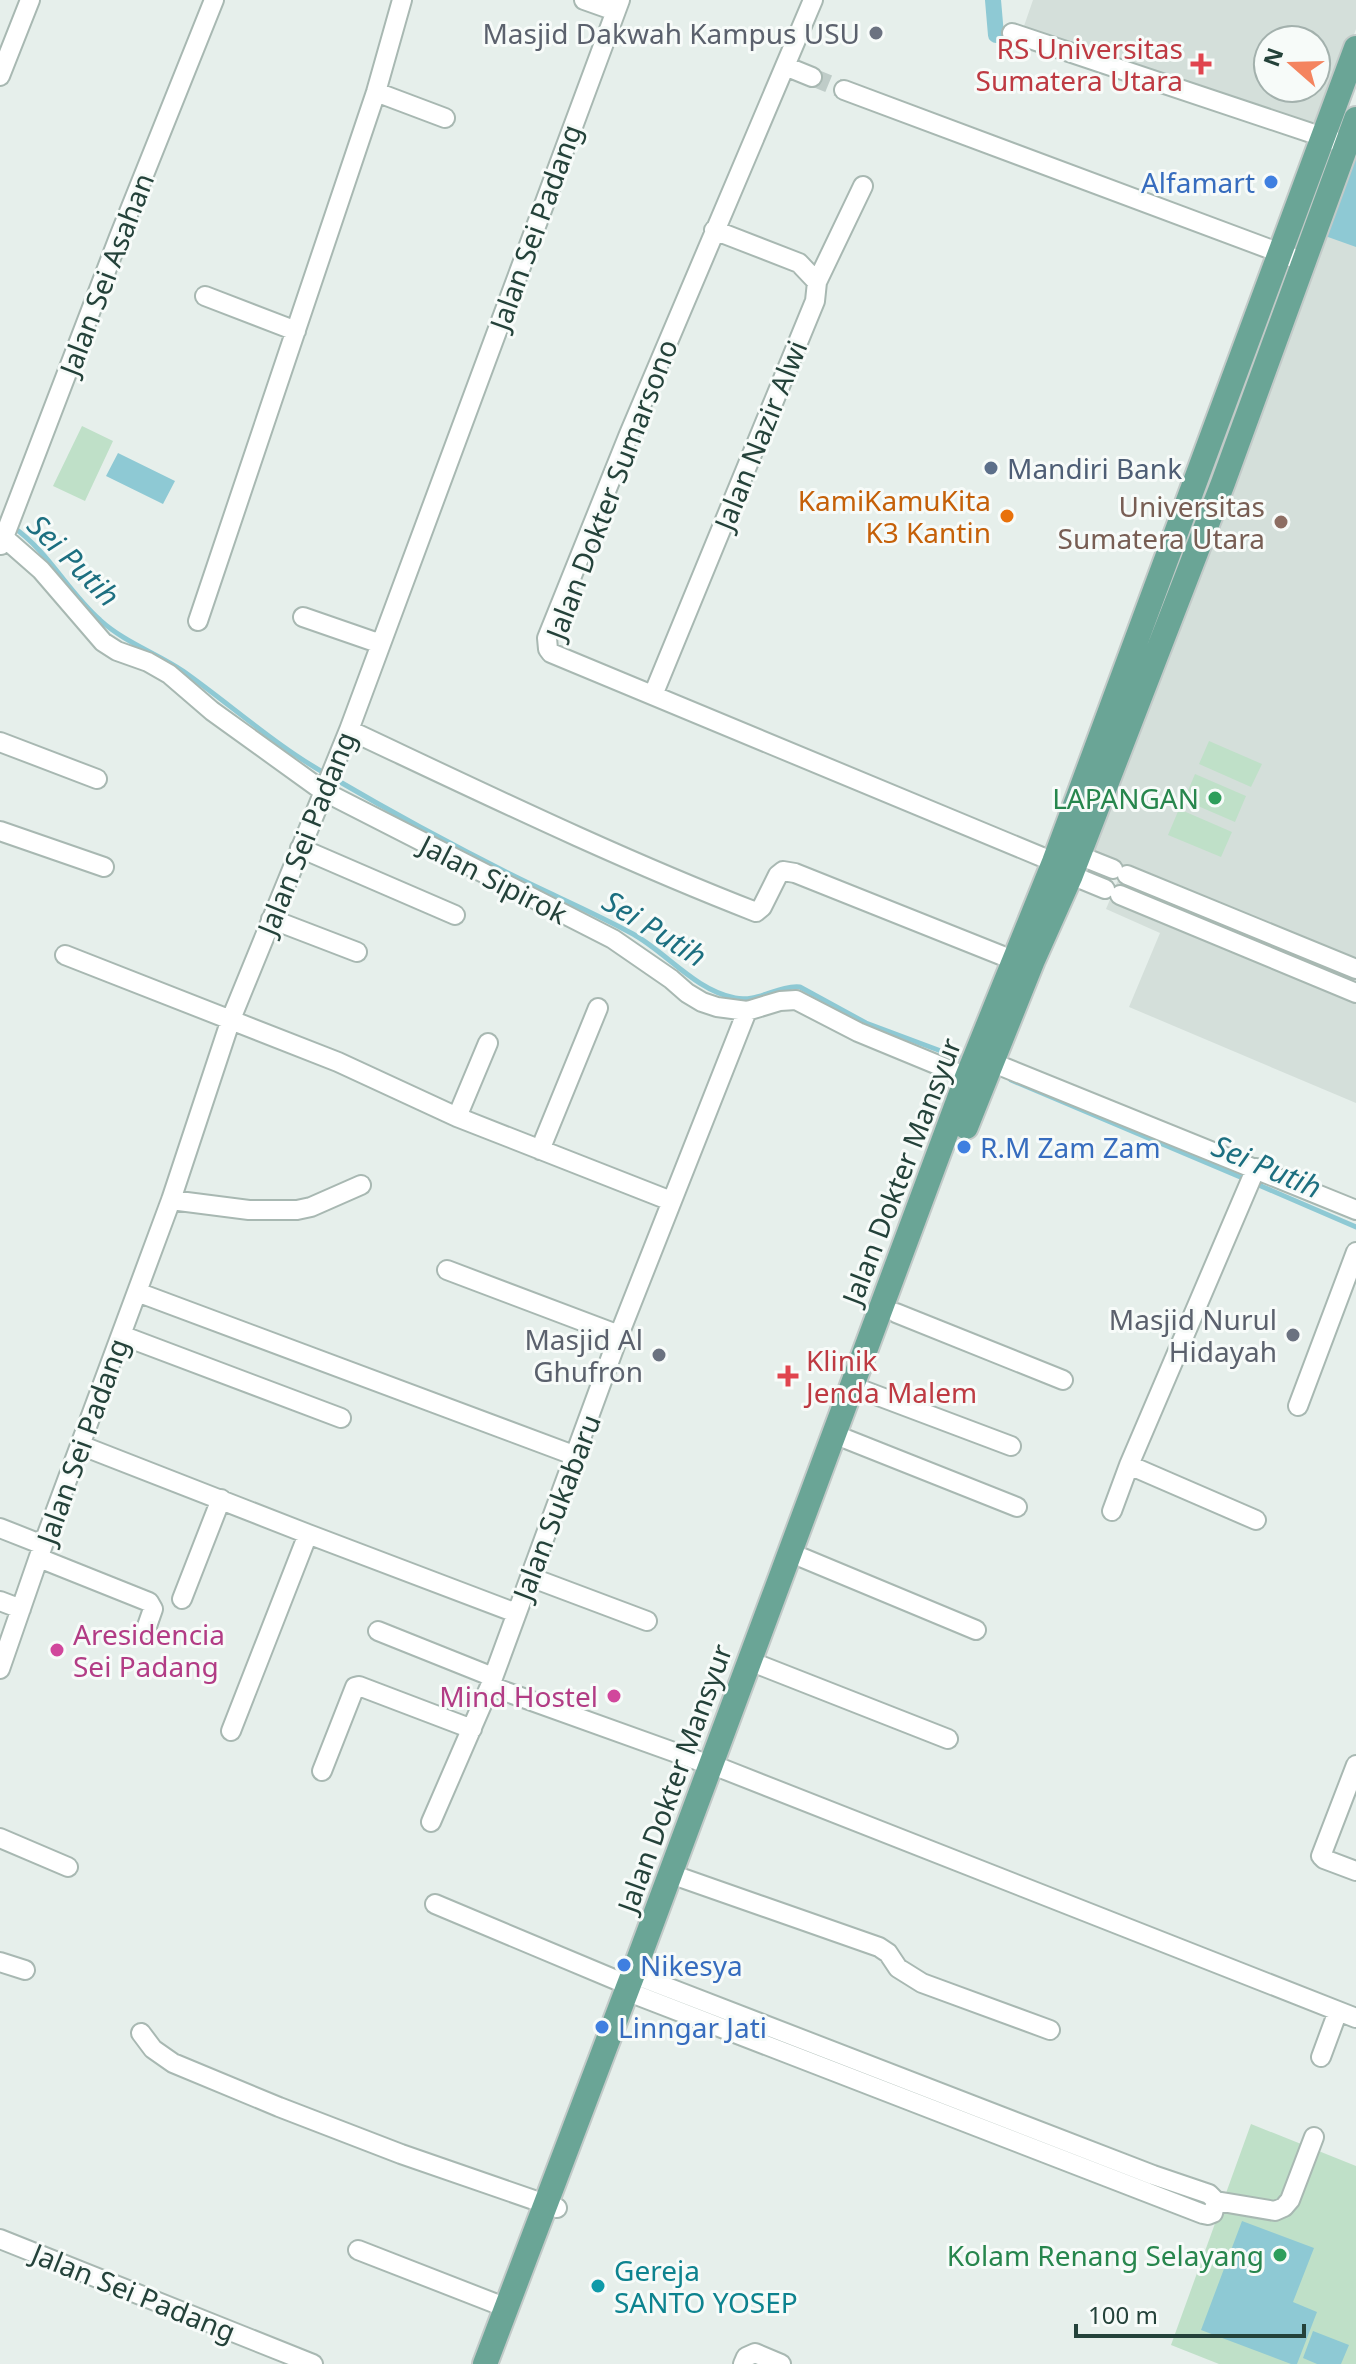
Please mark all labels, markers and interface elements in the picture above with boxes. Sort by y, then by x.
place label: Masjid Dakwah Kampus USU [482,14,860,52]
marker: Masjid Dakwah Kampus USU [867,24,885,42]
north arrow [1252,24,1332,104]
place label: RS Universitas Sumatera Utara [976,29,1183,99]
text: N [1255,43,1289,70]
marker: RS Universitas Sumatera Utara [1190,53,1212,75]
street label: Jalan Sei Padang [479,119,590,338]
place label: Alfamart [1141,163,1255,201]
street label: Jalan Sei Asahan [49,167,162,383]
marker: Alfamart [1262,173,1280,191]
street label: Jalan Dokter Sumarsono [535,333,686,647]
street label: Jalan Nazir Alwi [704,334,815,538]
place label: Mandiri Bank [1007,449,1182,487]
marker: Mandiri Bank [982,459,1000,477]
place label: KamiKamuKita K3 Kantin [798,481,991,551]
place label: Universitas Sumatera Utara [1058,487,1265,557]
water label: Sei Putih [19,505,129,615]
marker: KamiKamuKita K3 Kantin [998,507,1016,525]
marker: Universitas Sumatera Utara [1272,513,1290,531]
street label: Jalan Sei Padang [247,725,364,943]
place label: LAPANGAN [1052,779,1199,817]
marker: LAPANGAN [1206,789,1224,807]
street label: Jalan Sipirok [411,824,574,932]
water label: Sei Putih [595,880,715,976]
street label: Jalan Dokter Mansyur [831,1032,970,1313]
water label: Sei Putih [1206,1125,1328,1207]
place label: R.M Zam Zam [980,1128,1161,1166]
marker: R.M Zam Zam [955,1138,973,1156]
place label: Masjid Nurul Hidayah [1109,1300,1277,1370]
place label: Masjid Al Ghufron [524,1320,643,1390]
marker: Masjid Nurul Hidayah [1284,1326,1302,1344]
street label: Jalan Sei Padang [26,1333,137,1552]
place label: Klinik Jenda Malem [803,1341,977,1411]
marker: Masjid Al Ghufron [650,1346,668,1364]
marker: Klinik Jenda Malem [777,1365,799,1387]
street label: Jalan Sukabaru [502,1409,609,1608]
place label: Aresidencia Sei Padang [73,1615,225,1685]
street label: Jalan Dokter Mansyur [607,1638,740,1920]
marker: Aresidencia Sei Padang [48,1641,66,1659]
place label: Mind Hostel [439,1677,598,1715]
marker: Mind Hostel [605,1687,623,1705]
place label: Nikesya [640,1946,743,1984]
marker: Nikesya [615,1956,633,1974]
place label: Linngar Jati [618,2008,767,2046]
marker: Linngar Jati [593,2018,611,2036]
street label: Jalan Sei Padang [24,2233,242,2350]
place label: Kolam Renang Selayang [947,2236,1264,2274]
marker: Kolam Renang Selayang [1271,2246,1289,2264]
place label: Gereja SANTO YOSEP [614,2251,798,2321]
marker: Gereja SANTO YOSEP [589,2277,607,2295]
scale bar [1076,2288,1304,2338]
text: 100 m [1088,2298,1158,2331]

